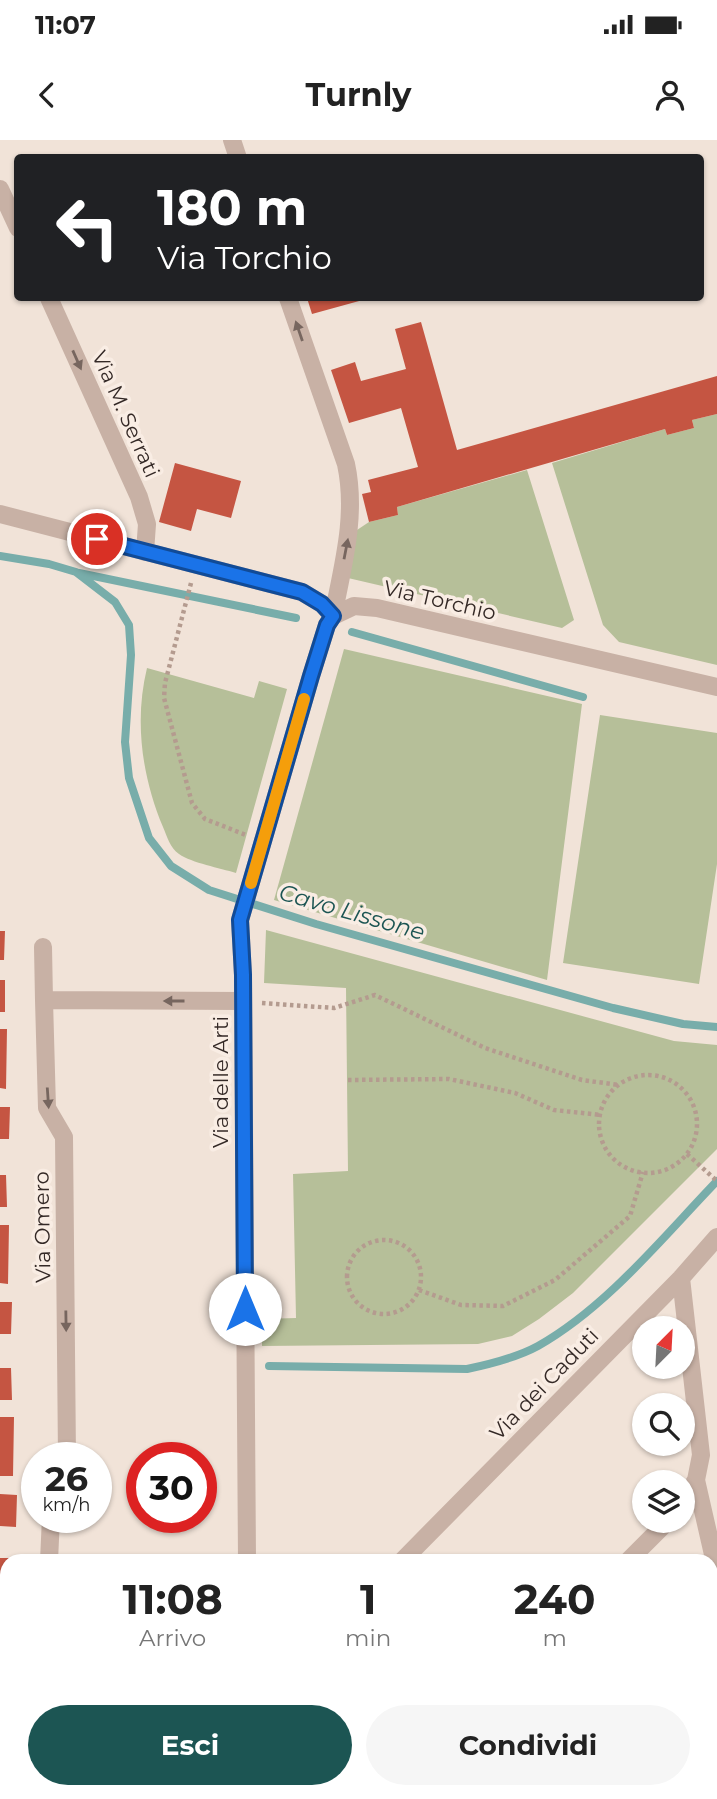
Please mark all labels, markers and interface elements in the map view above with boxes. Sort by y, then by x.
text: 11:07 [35,9,96,41]
text: Turnly [306,75,411,114]
icon: back [28,76,66,114]
icon: person [651,76,689,114]
text: 180 m [157,178,307,237]
icon: left [42,182,133,273]
text: Via Torchio [157,238,332,277]
one-way arrow [293,320,304,341]
street label: Via M. Serrati [87,347,165,481]
one-way arrow [71,350,83,370]
pin [67,509,127,569]
icon: arrive [78,520,116,558]
one-way arrow [341,538,352,560]
street label: Via Torchio [381,575,499,625]
water label: Cavo Lissone [276,878,428,946]
one-way arrow [163,995,185,1007]
street label: Via delle Arti [208,1016,233,1148]
one-way arrow [42,1087,53,1109]
street label: Via Omero [29,1171,55,1283]
position arrow [208,1272,282,1346]
one-way arrow [60,1310,72,1332]
north arrow [632,1316,695,1379]
map controls [632,1316,695,1533]
street label: Via dei Caduti [484,1323,604,1445]
button: search [632,1393,695,1456]
speed limit sign: 30 [126,1442,217,1533]
text: 26 [45,1457,88,1500]
button: layers [632,1470,695,1533]
text: km/h [42,1494,91,1516]
text: 11:08 [122,1573,223,1625]
text: 1 [360,1573,376,1625]
text: 240 [514,1573,596,1625]
text: Arrivo [139,1624,206,1652]
text: min [345,1624,391,1652]
text: m [542,1624,567,1652]
button: Esci [28,1705,352,1785]
button: Condividi [366,1705,690,1785]

